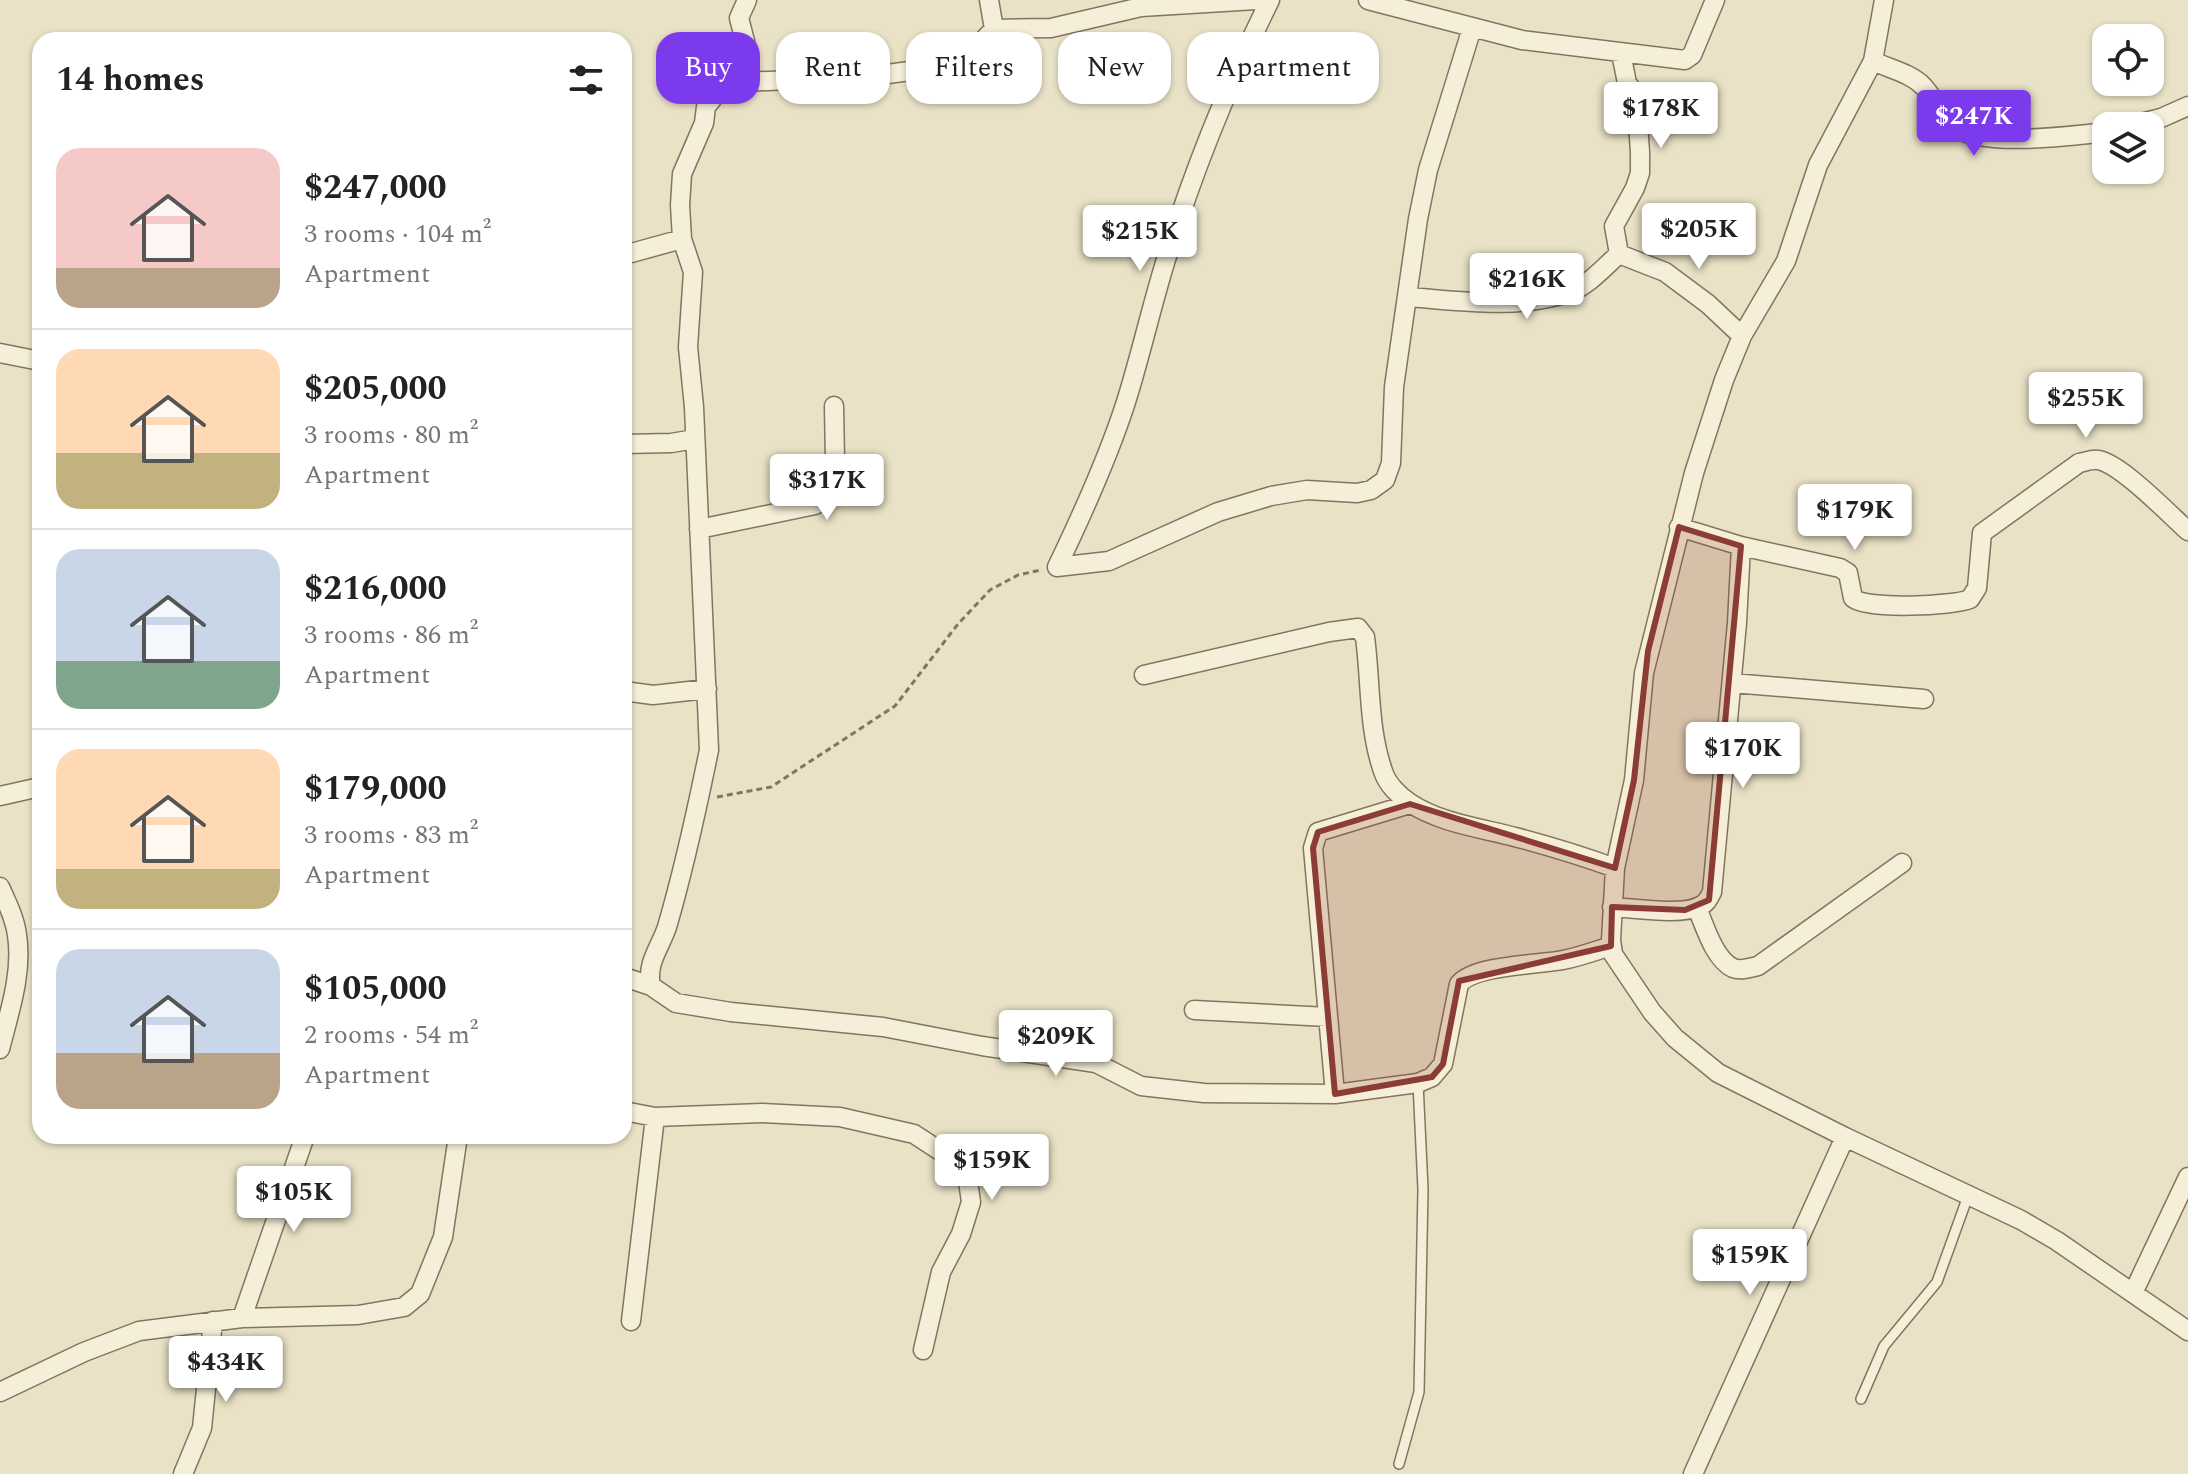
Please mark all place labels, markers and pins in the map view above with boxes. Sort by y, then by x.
pin: $178K [1605,82,1717,150]
pin: $247K [1918,90,2030,158]
pin: $205K [1643,203,1755,271]
pin: $215K [1084,205,1196,273]
pin: $216K [1471,253,1583,321]
pin: $255K [2030,372,2142,440]
pin: $317K [771,454,883,522]
pin: $179K [1799,484,1911,552]
pin: $170K [1687,722,1799,790]
pin: $209K [1000,1010,1112,1078]
pin: $159K [936,1134,1048,1202]
pin: $105K [238,1166,350,1234]
pin: $159K [1694,1229,1806,1297]
pin: $434K [170,1336,282,1404]

